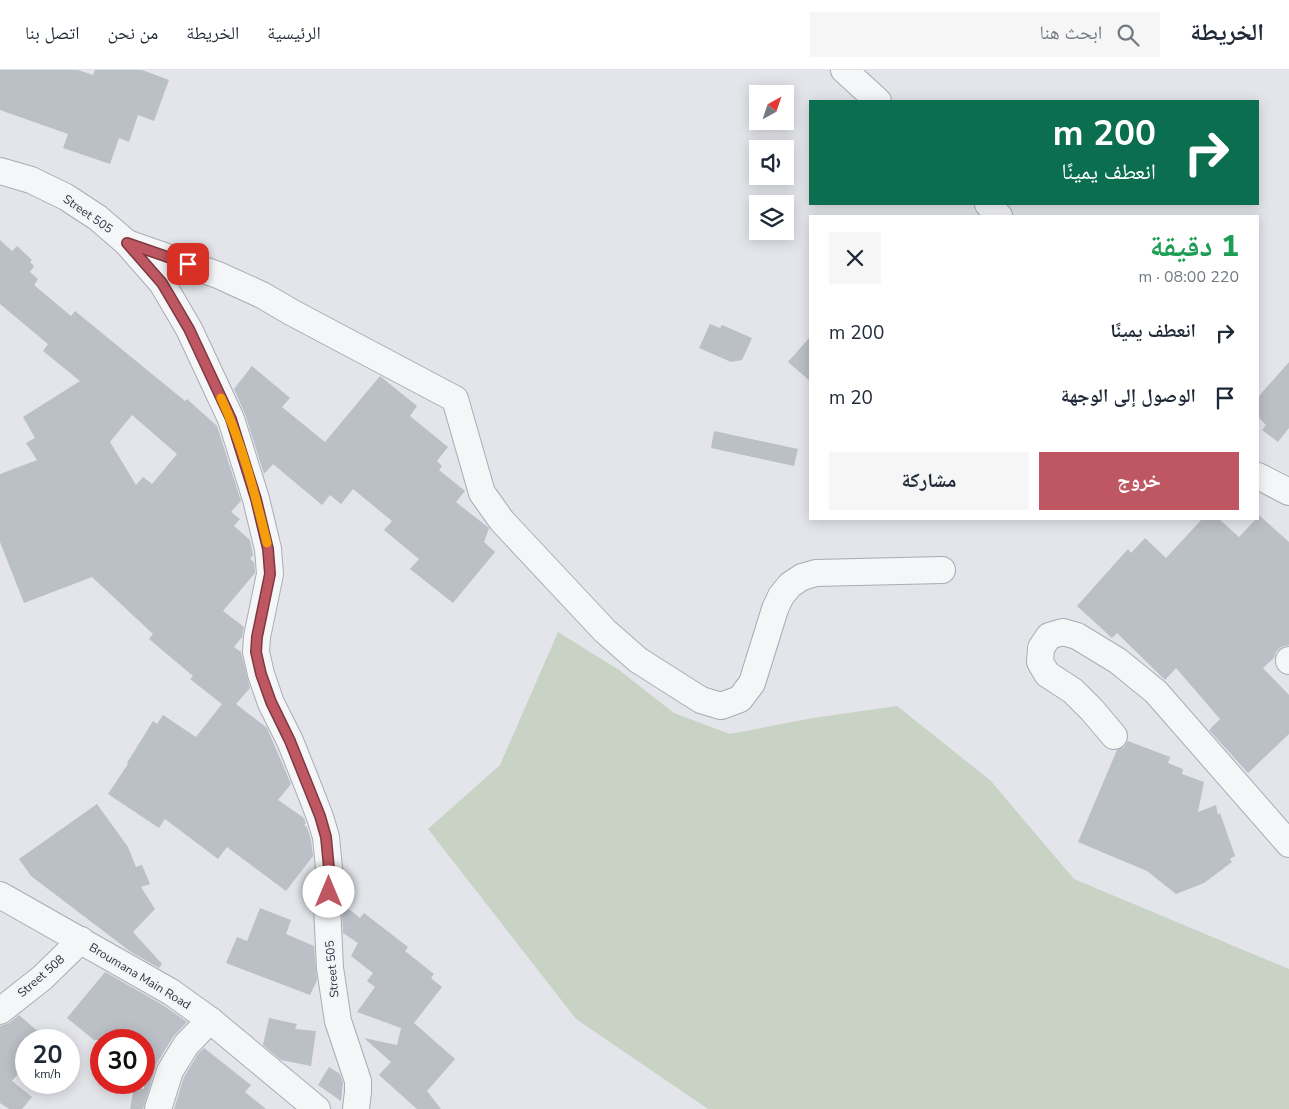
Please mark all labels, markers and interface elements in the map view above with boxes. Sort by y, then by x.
search box [810,12,1160,57]
text: الخريطة [1190,16,1264,48]
text: ابحث هنا [1040,20,1102,46]
text: اتصل بنا [25,21,80,45]
text: من نحن [108,21,158,45]
text: الخريطة [186,21,239,45]
text: الرئيسية [267,21,321,45]
icon: search [1114,21,1142,49]
north arrow [749,85,794,130]
map controls [749,85,794,240]
text: 200 m [1053,110,1156,157]
icon: right [1174,120,1239,185]
button: sound [749,140,794,185]
text: انعطف يمينًا [1062,157,1156,187]
street label: Street 505 [60,191,116,237]
button: layers [749,195,794,240]
text: 1 دقيقة [1150,226,1239,267]
button: close [829,232,881,284]
pin [167,243,209,285]
icon: arrive [174,250,202,278]
text: 220 m · 08:00 [1138,266,1239,288]
text: انعطف يمينًا [1110,318,1196,344]
icon: right [1211,319,1239,347]
text: 200 m [829,320,884,346]
text: الوصول إلى الوجهة [1061,383,1196,409]
icon: arrive [1211,384,1239,412]
text: 20 m [829,385,873,411]
button: مشاركة [829,452,1029,510]
button: خروج [1039,452,1239,510]
position arrow [302,865,354,917]
street label: Broumana Main Road [86,939,194,1013]
street label: Street 505 [322,940,342,998]
street label: Street 508 [14,951,68,1001]
speed limit sign: 30 [90,1029,155,1094]
text: 20 [32,1038,63,1072]
text: km/h [34,1066,61,1082]

